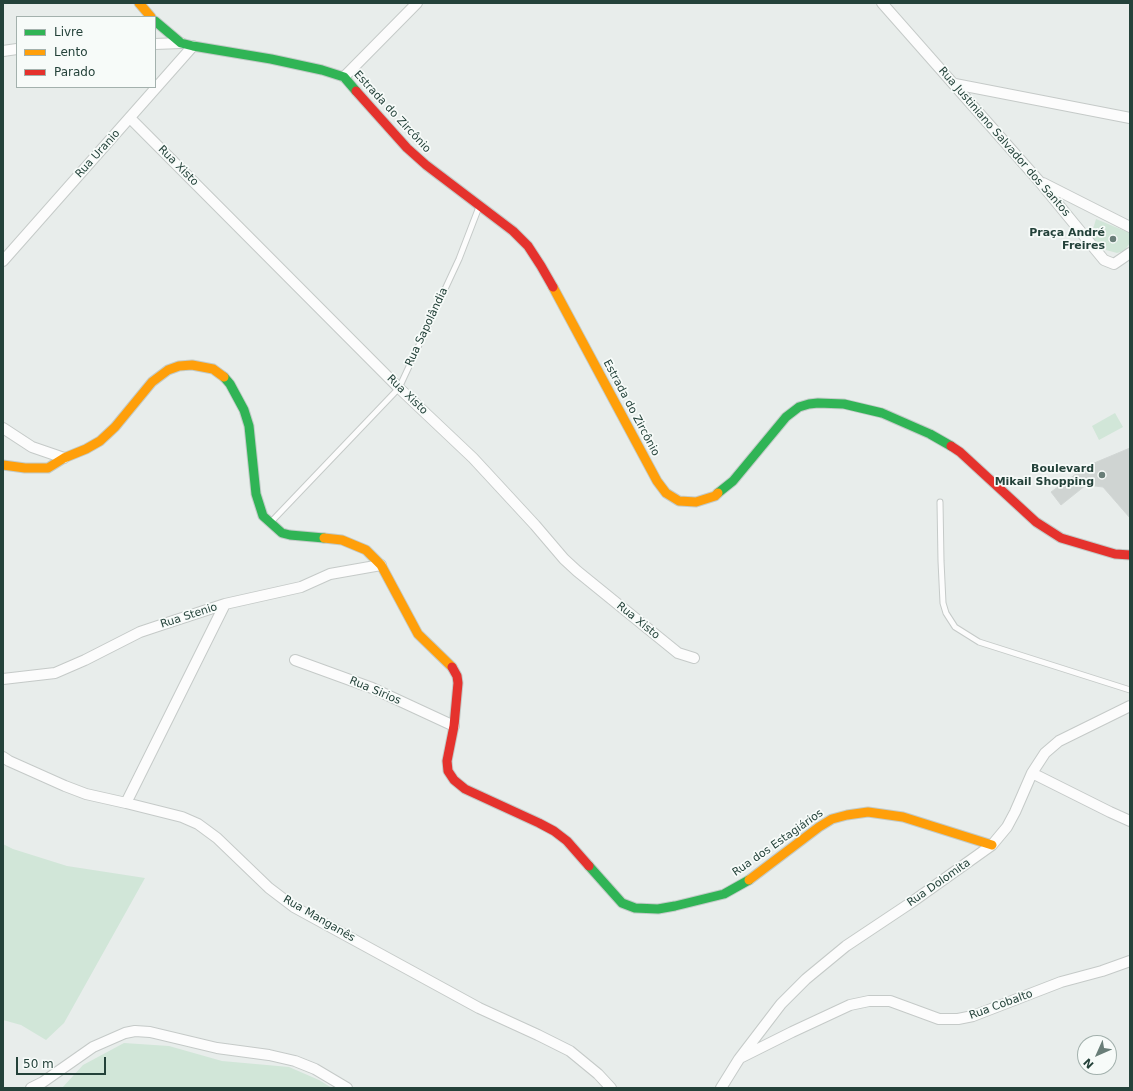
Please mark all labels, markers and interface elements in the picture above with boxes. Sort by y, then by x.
legend [16,16,156,88]
text: Livre [54,25,83,39]
text: Lento [54,45,88,59]
text: Parado [54,65,95,79]
street label: Rua Justiniano Salvador dos Santos [935,65,1073,219]
street label: Estrada do Zircônio [351,68,433,156]
street label: Rua Uranio [73,127,123,181]
street label: Rua Xisto [155,143,201,189]
place label: Praça André Freires [1029,226,1105,252]
marker: Praça André Freires [1108,234,1118,244]
street label: Rua Sapolândia [403,286,451,368]
street label: Estrada do Zircônio [600,358,662,458]
street label: Rua Xisto [384,372,430,418]
place label: Boulevard Mikail Shopping [995,462,1094,488]
marker: Boulevard Mikail Shopping [1097,470,1107,480]
street label: Rua Xisto [614,600,662,642]
street label: Rua Stenio [159,601,219,631]
street label: Rua Sirios [347,674,403,708]
street label: Rua dos Estagiários [730,807,826,879]
street label: Rua Dolomita [905,856,973,910]
street label: Rua Manganês [281,893,357,945]
street label: Rua Cobalto [967,987,1035,1023]
north arrow [1077,1035,1117,1075]
scale bar [18,1049,108,1075]
text: N [1081,1055,1097,1071]
text: 50 m [23,1057,54,1071]

